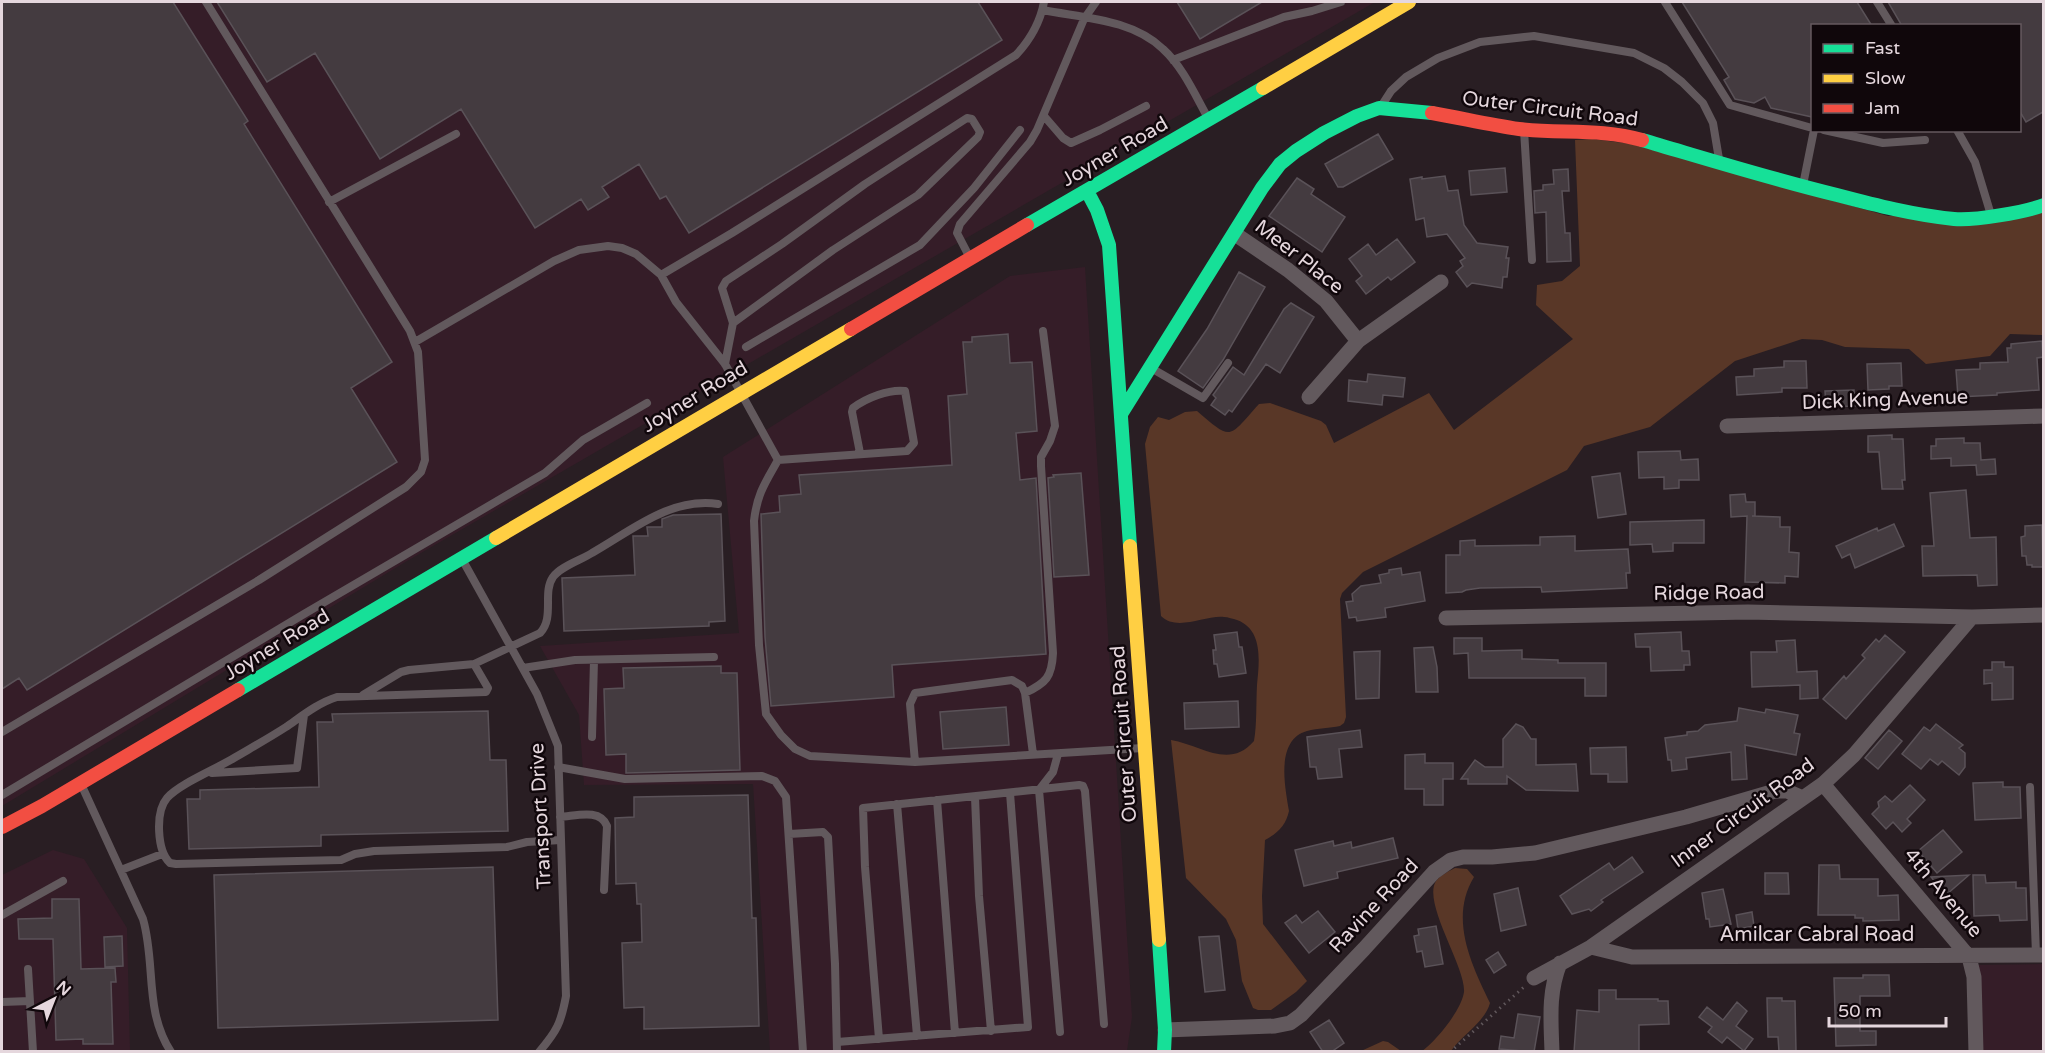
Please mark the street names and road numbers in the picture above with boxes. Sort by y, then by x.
street label: Outer Circuit Road [1461,86,1639,132]
street label: Joyner Road [1058,112,1172,192]
street label: Meer Place [1250,215,1348,299]
street label: Joyner Road [638,356,752,438]
street label: Dick King Avenue [1801,385,1969,415]
street label: Ridge Road [1653,580,1765,606]
street label: Joyner Road [220,604,334,686]
street label: Outer Circuit Road [1106,645,1142,823]
street label: Transport Drive [525,742,557,890]
street label: Inner Circuit Road [1667,753,1819,873]
street label: 4th Avenue [1899,843,1987,943]
street label: Ravine Road [1324,854,1424,958]
street label: Amilcar Cabral Road [1720,923,1914,947]

